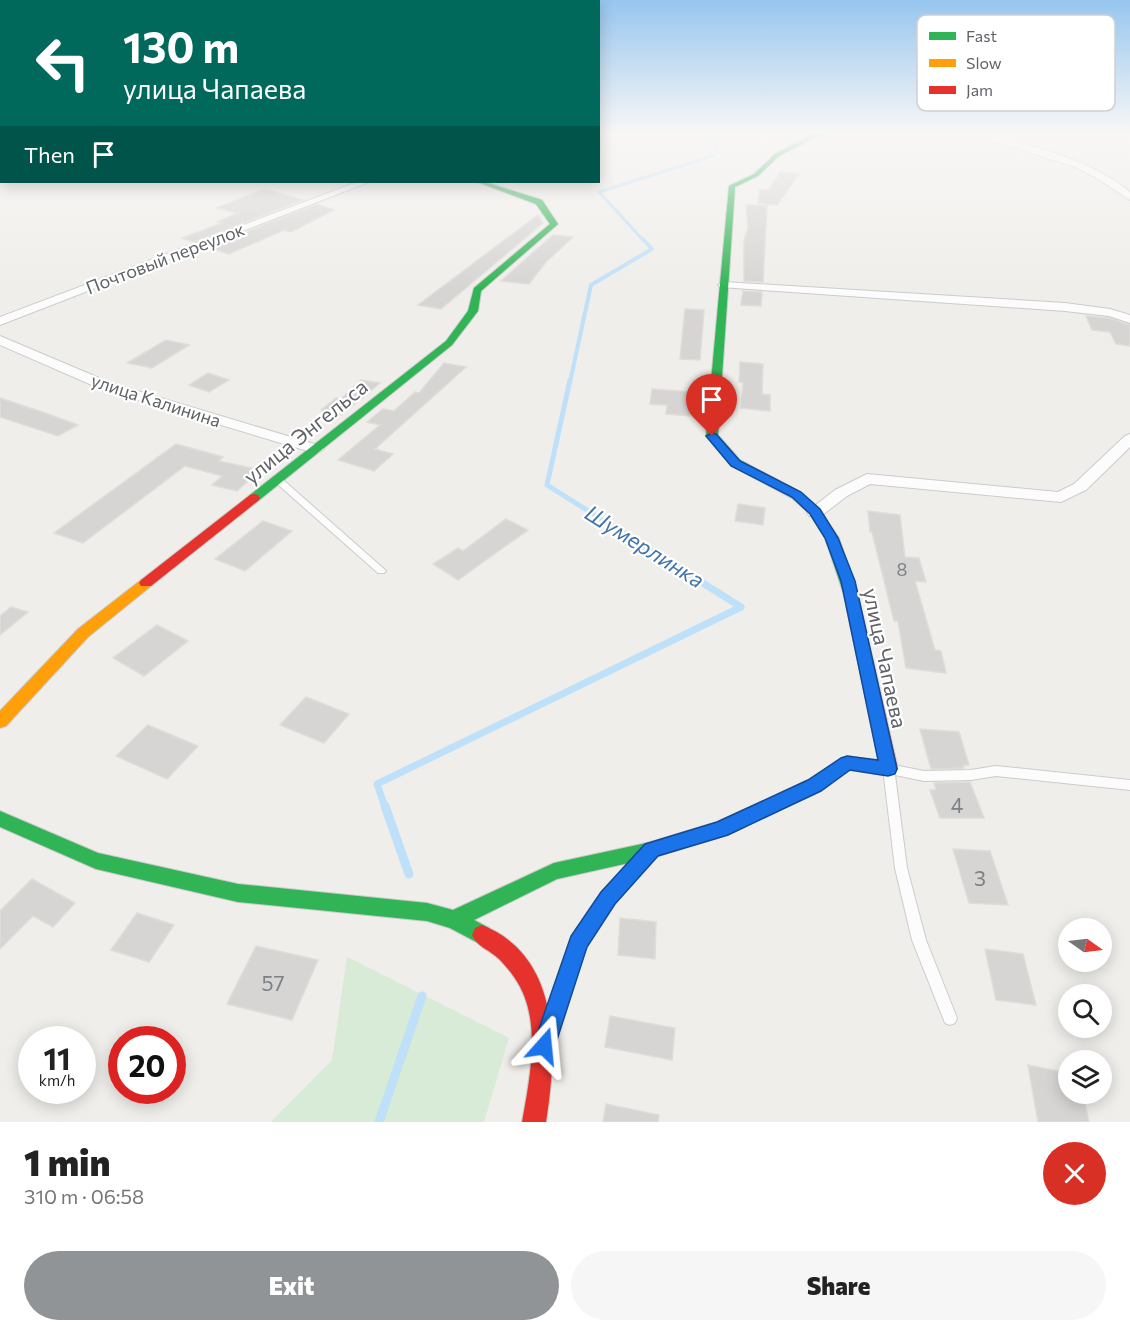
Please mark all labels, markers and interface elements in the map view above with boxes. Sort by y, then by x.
legend [917,15,1115,111]
text: 130 m [123,20,239,72]
icon: left [24,24,102,102]
text: Fast [966,26,997,45]
text: Slow [966,53,1002,72]
text: улица Чапаева [123,72,306,105]
text: Jam [966,80,993,99]
icon: arrive [87,138,120,171]
text: Then [24,141,75,168]
street label: Почтовый переулок [83,217,248,298]
street label: улица Калинина [88,369,224,431]
street label: улица Энгельса [238,373,372,489]
pin [686,374,737,436]
icon: arrive [695,383,728,416]
water label: Шумерлинка [580,499,710,593]
house number: 8 [897,558,908,580]
street label: улица Чапаева [859,586,913,730]
house number: 4 [951,792,964,817]
house number: 3 [974,865,986,890]
north arrow [1058,918,1112,972]
map controls [1058,918,1112,1104]
house number: 57 [261,970,285,995]
button: search [1058,984,1112,1038]
position arrow [512,1014,576,1078]
speed limit sign: 20 [108,1026,186,1104]
text: 11 [43,1039,71,1076]
button: layers [1058,1050,1112,1104]
text: km/h [39,1071,75,1089]
text: 1 min [24,1139,110,1183]
button: close [1043,1142,1106,1205]
text: 310 m · 06:58 [24,1184,144,1208]
button: Exit [24,1251,559,1320]
button: Share [571,1251,1106,1320]

